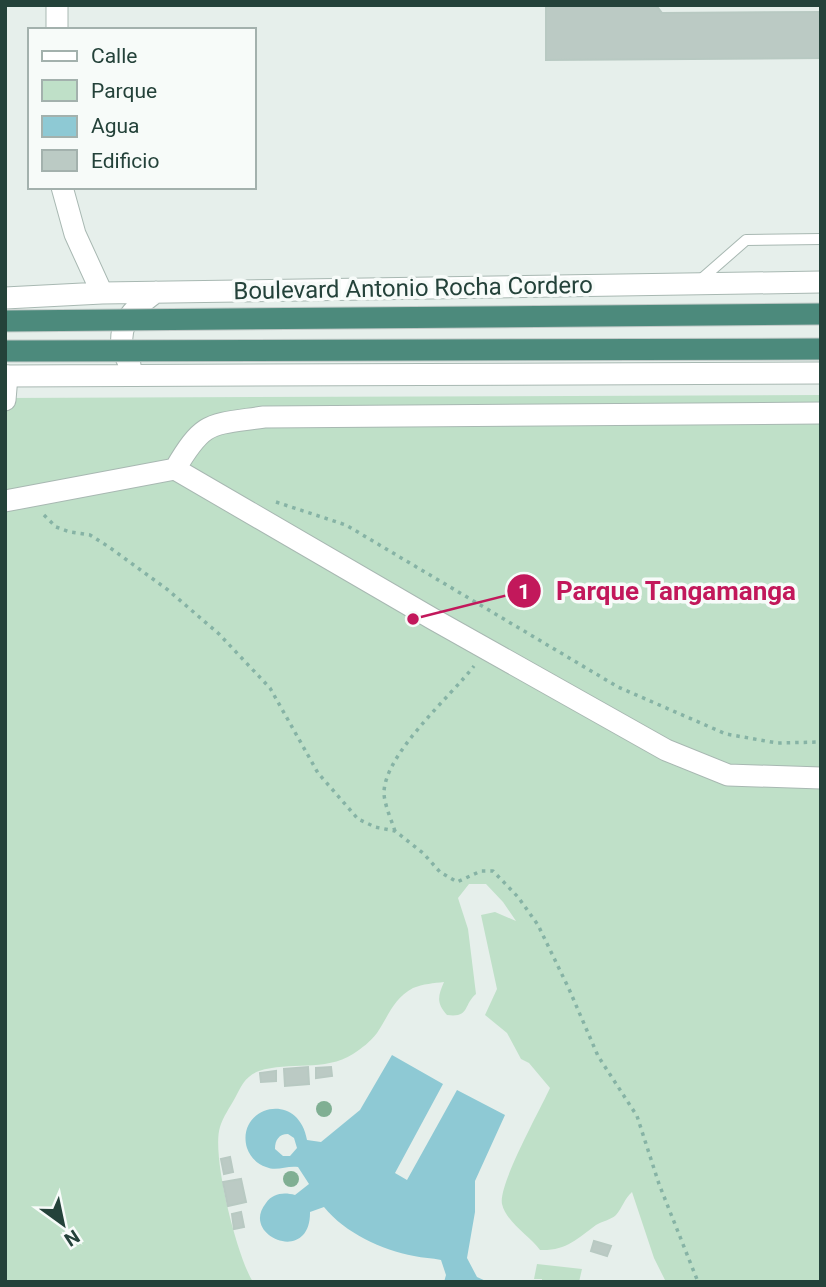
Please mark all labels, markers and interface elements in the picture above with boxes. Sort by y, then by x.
legend [28,28,256,189]
text: Calle [91,44,137,68]
text: Parque [91,79,157,103]
text: Agua [91,114,140,138]
text: Edificio [91,149,159,173]
street label: Boulevard Antonio Rocha Cordero [233,271,593,305]
callout: Parque Tangamanga [507,568,810,615]
text: Parque Tangamanga [556,576,796,606]
text: 1 [518,580,530,604]
north arrow [28,1189,98,1259]
text: N [60,1225,84,1251]

